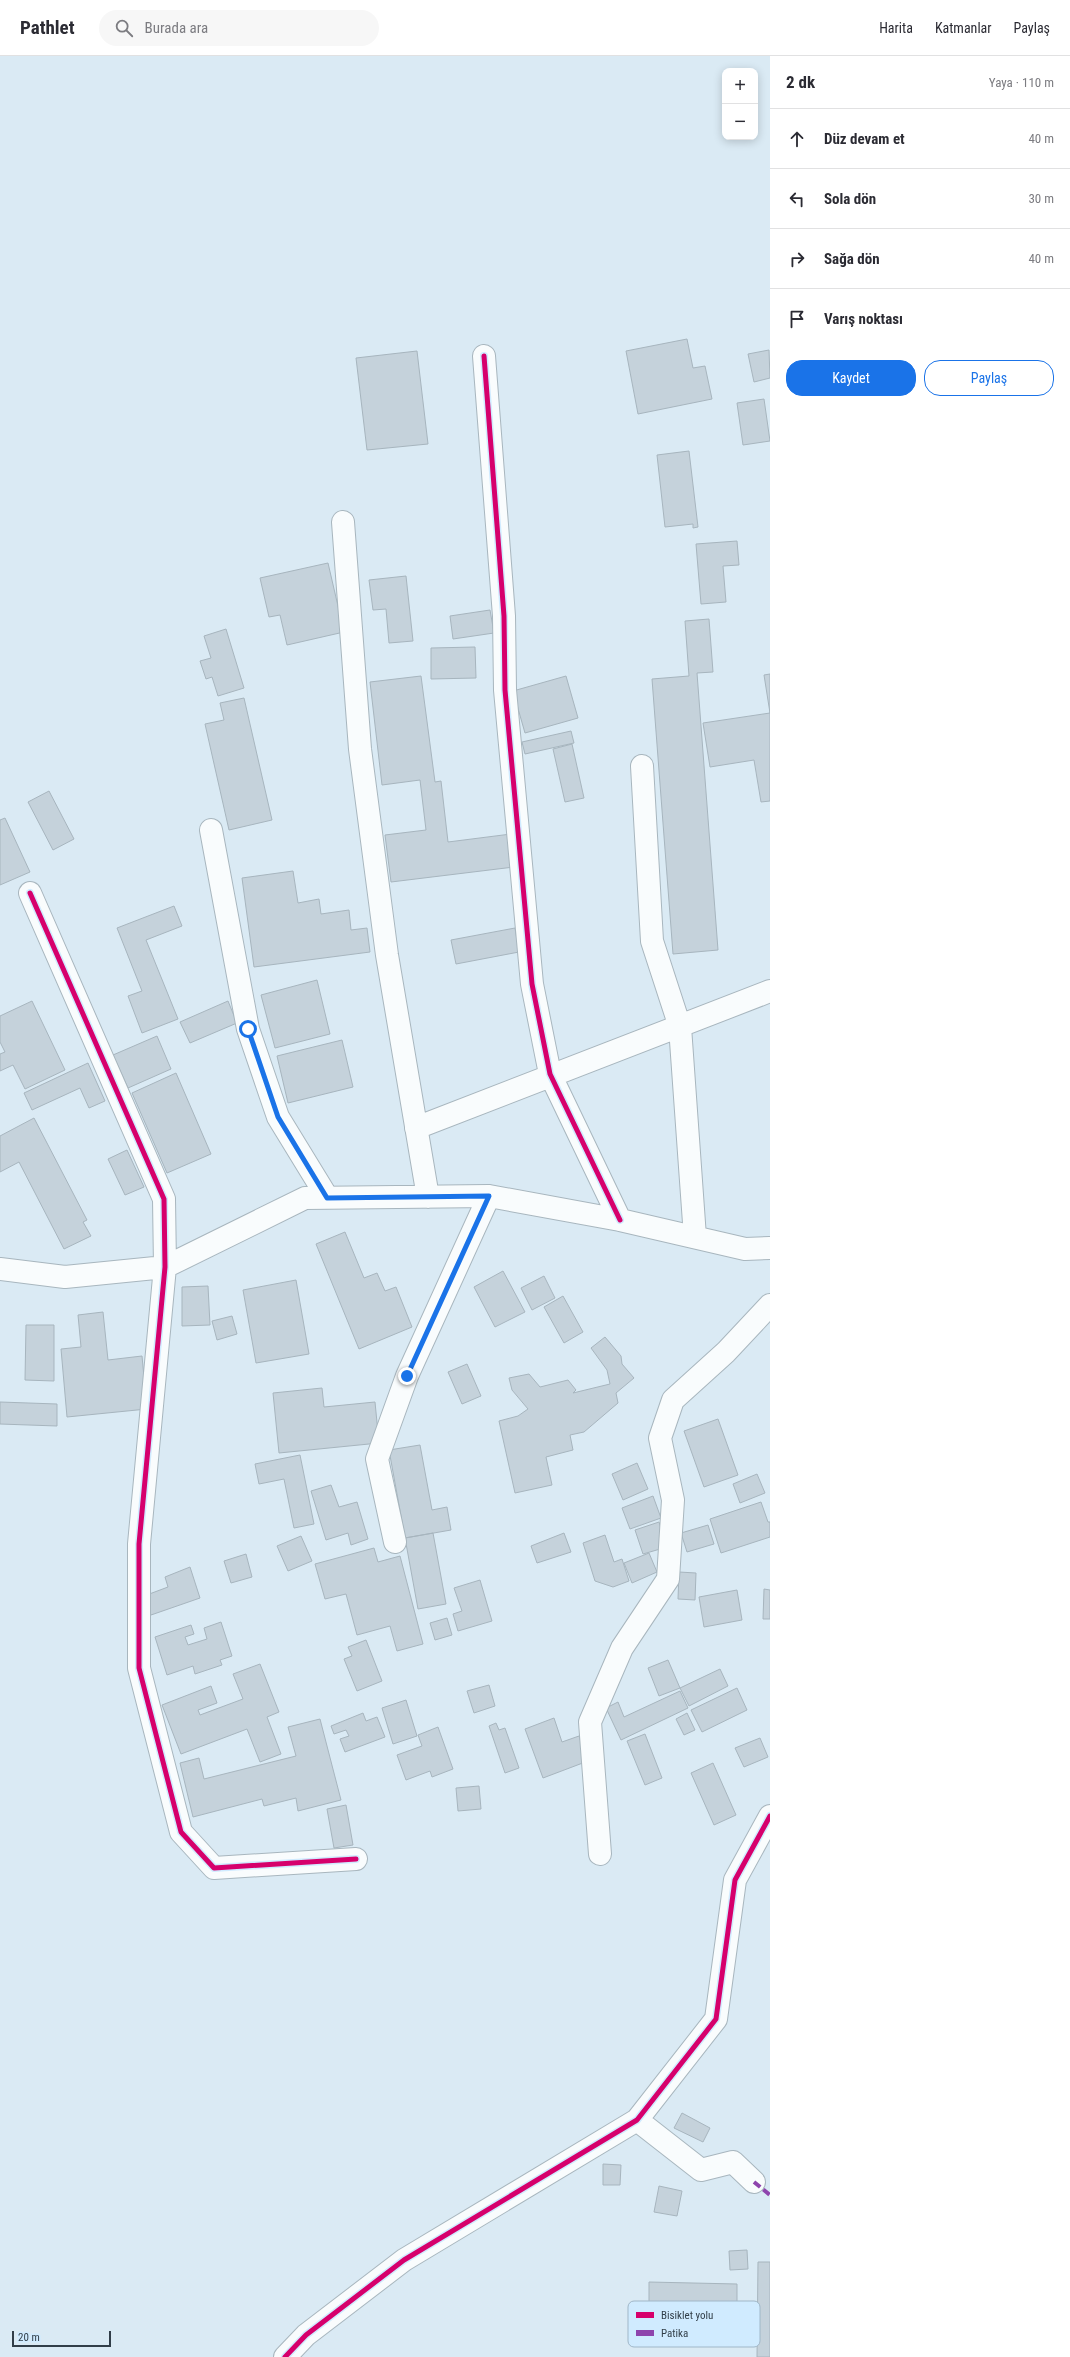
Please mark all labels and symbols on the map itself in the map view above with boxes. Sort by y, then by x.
route start [239,1020,257,1038]
route end [398,1367,416,1385]
legend [628,2301,760,2347]
text: Bisiklet yolu [661,2309,713,2322]
text: Patika [661,2327,688,2340]
scale bar [12,2329,111,2348]

